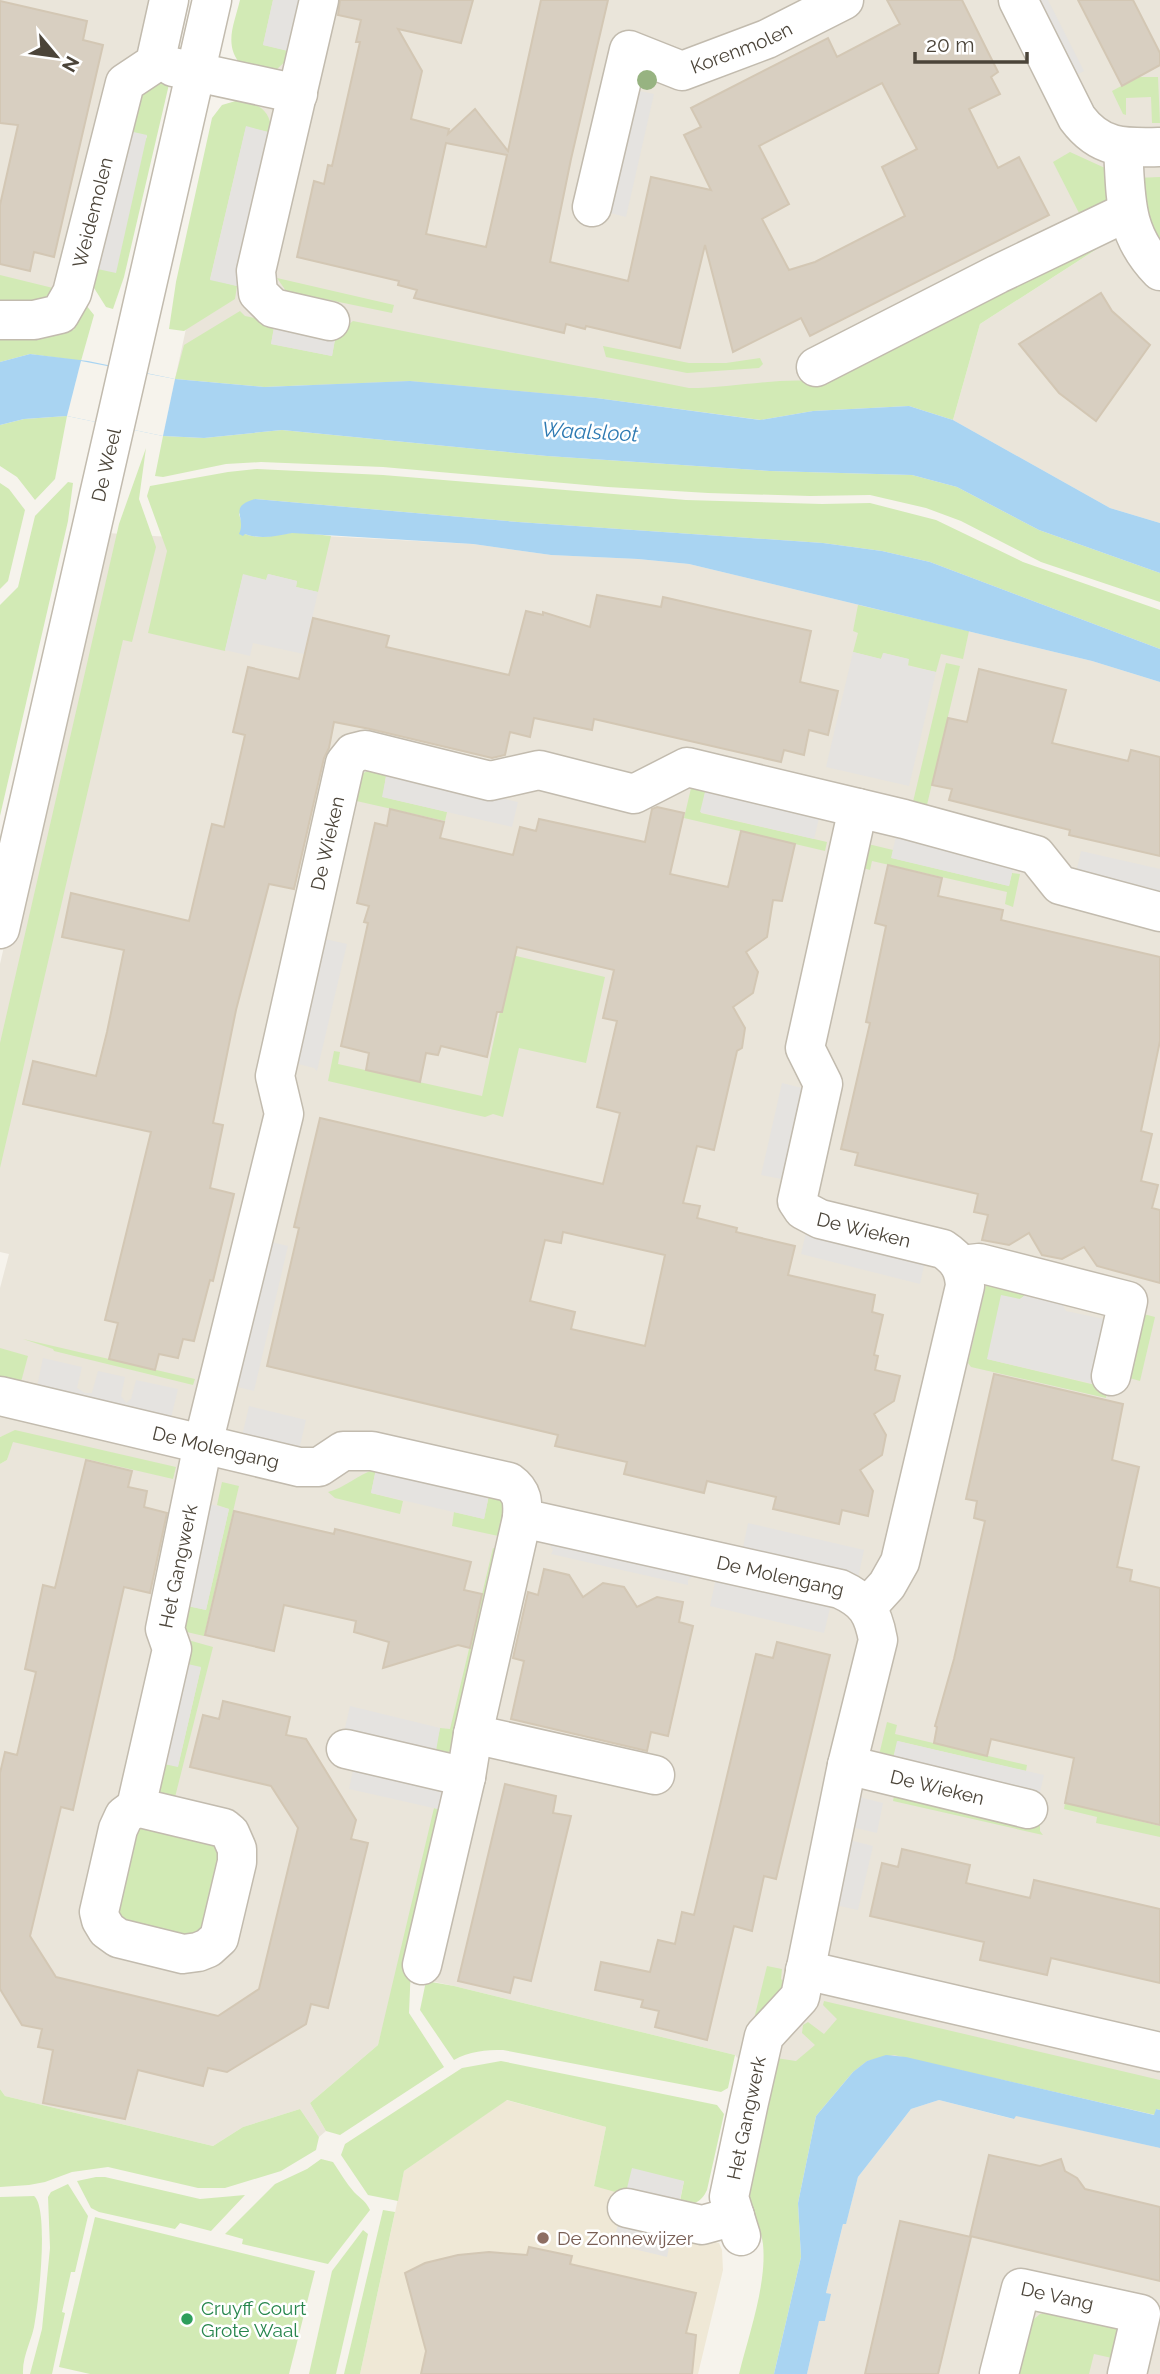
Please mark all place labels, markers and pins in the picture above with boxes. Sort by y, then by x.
place label: De Zonnewijzer [557,2227,694,2249]
marker: De Zonnewijzer [535,2230,551,2246]
place label: Cruyff Court Grote Waal [201,2297,307,2341]
marker: Cruyff Court Grote Waal [179,2311,195,2327]

